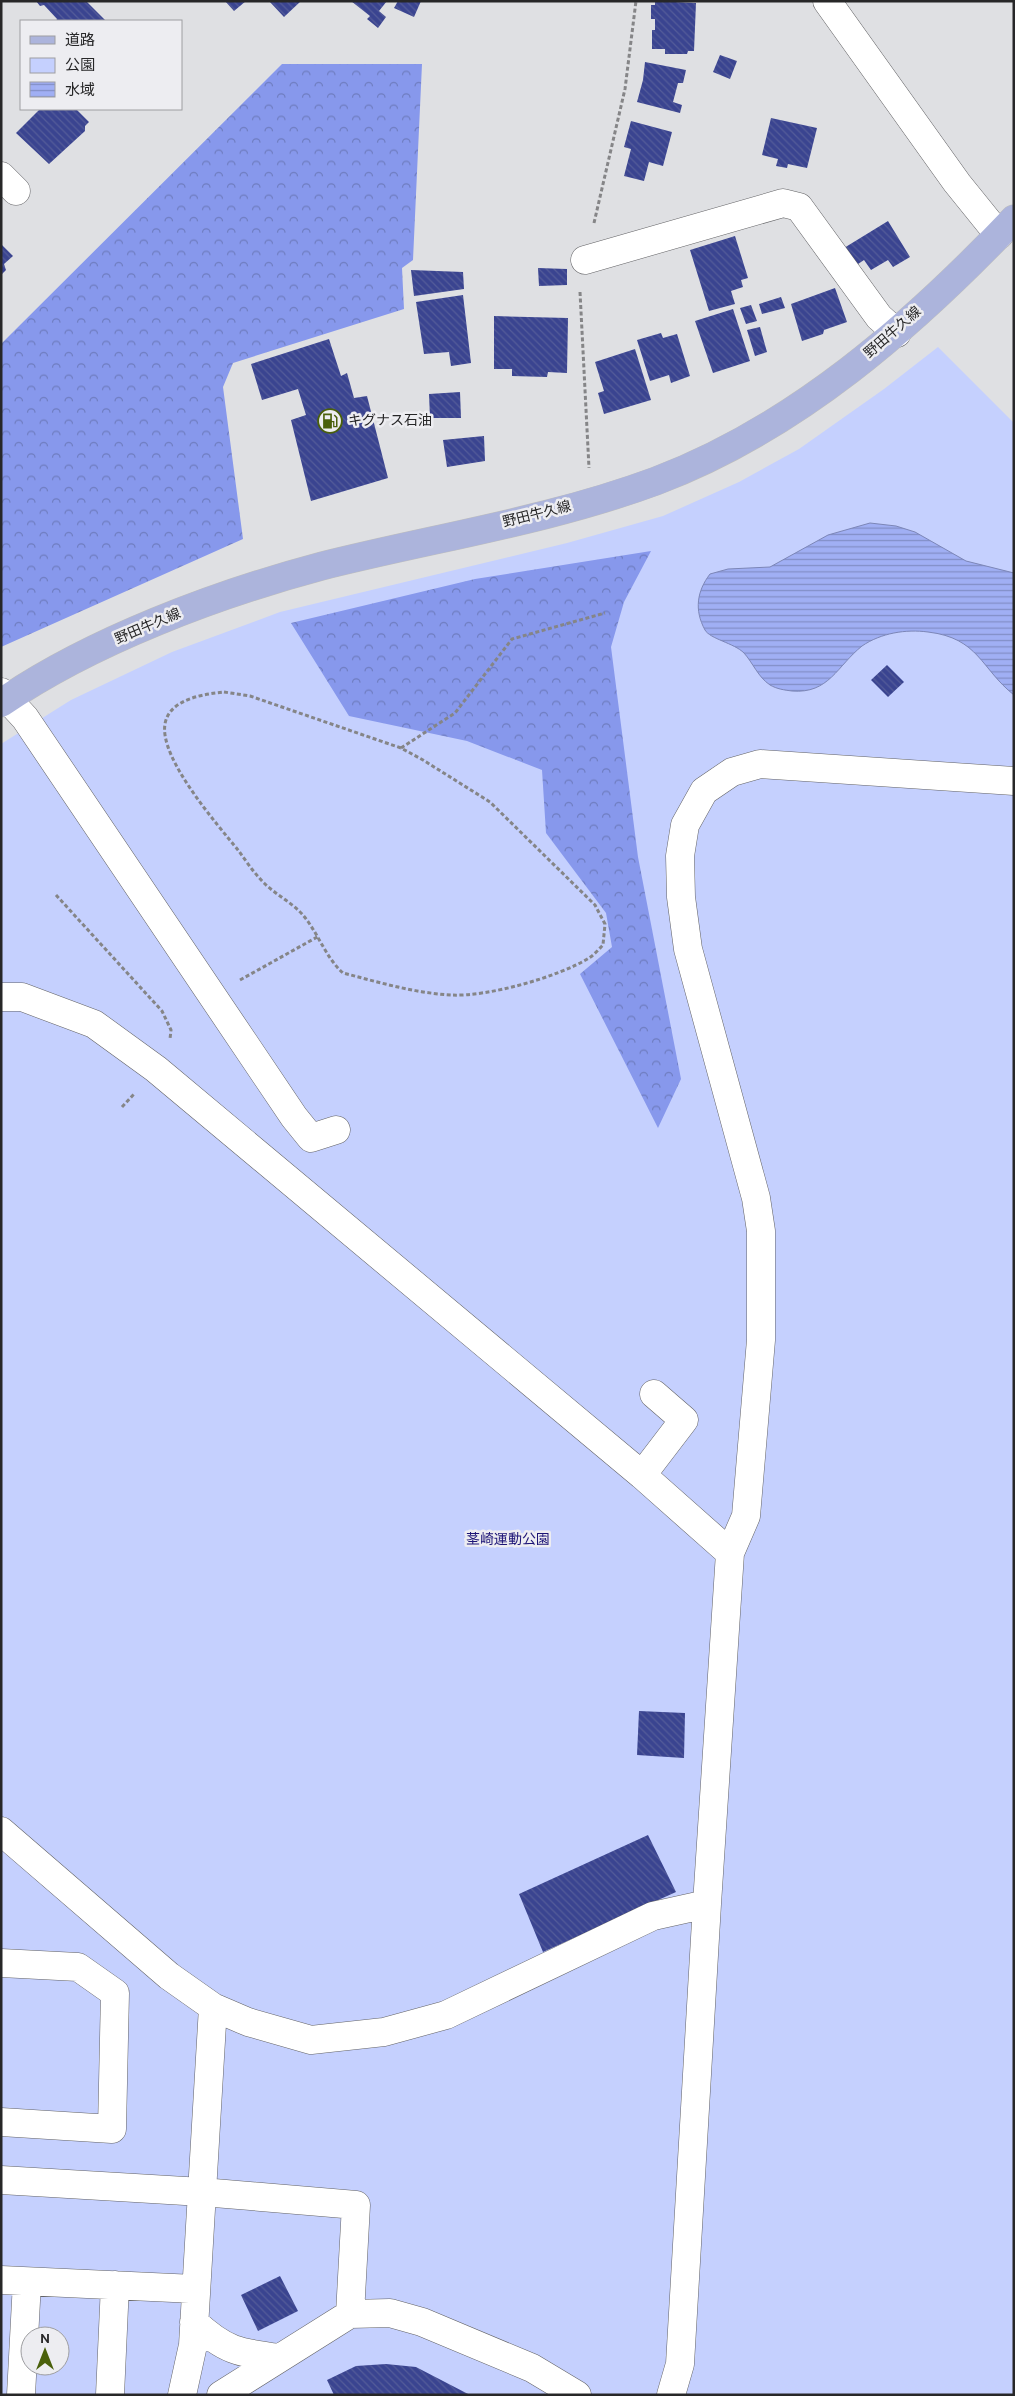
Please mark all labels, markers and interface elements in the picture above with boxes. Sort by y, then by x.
legend [20,20,182,110]
text: 道路 [65,32,95,51]
text: 公園 [65,57,95,76]
text: 水域 [65,82,95,101]
street label: 野田牛久線 [861,304,925,362]
fuel station icon: キグナス石油 [317,408,343,434]
place label: キグナス石油 [348,413,432,430]
street label: 野田牛久線 [501,498,573,532]
street label: 野田牛久線 [112,606,184,648]
park label: 茎崎運動公園 [466,1532,550,1549]
north arrow [20,2326,70,2376]
text: N [40,2331,50,2348]

